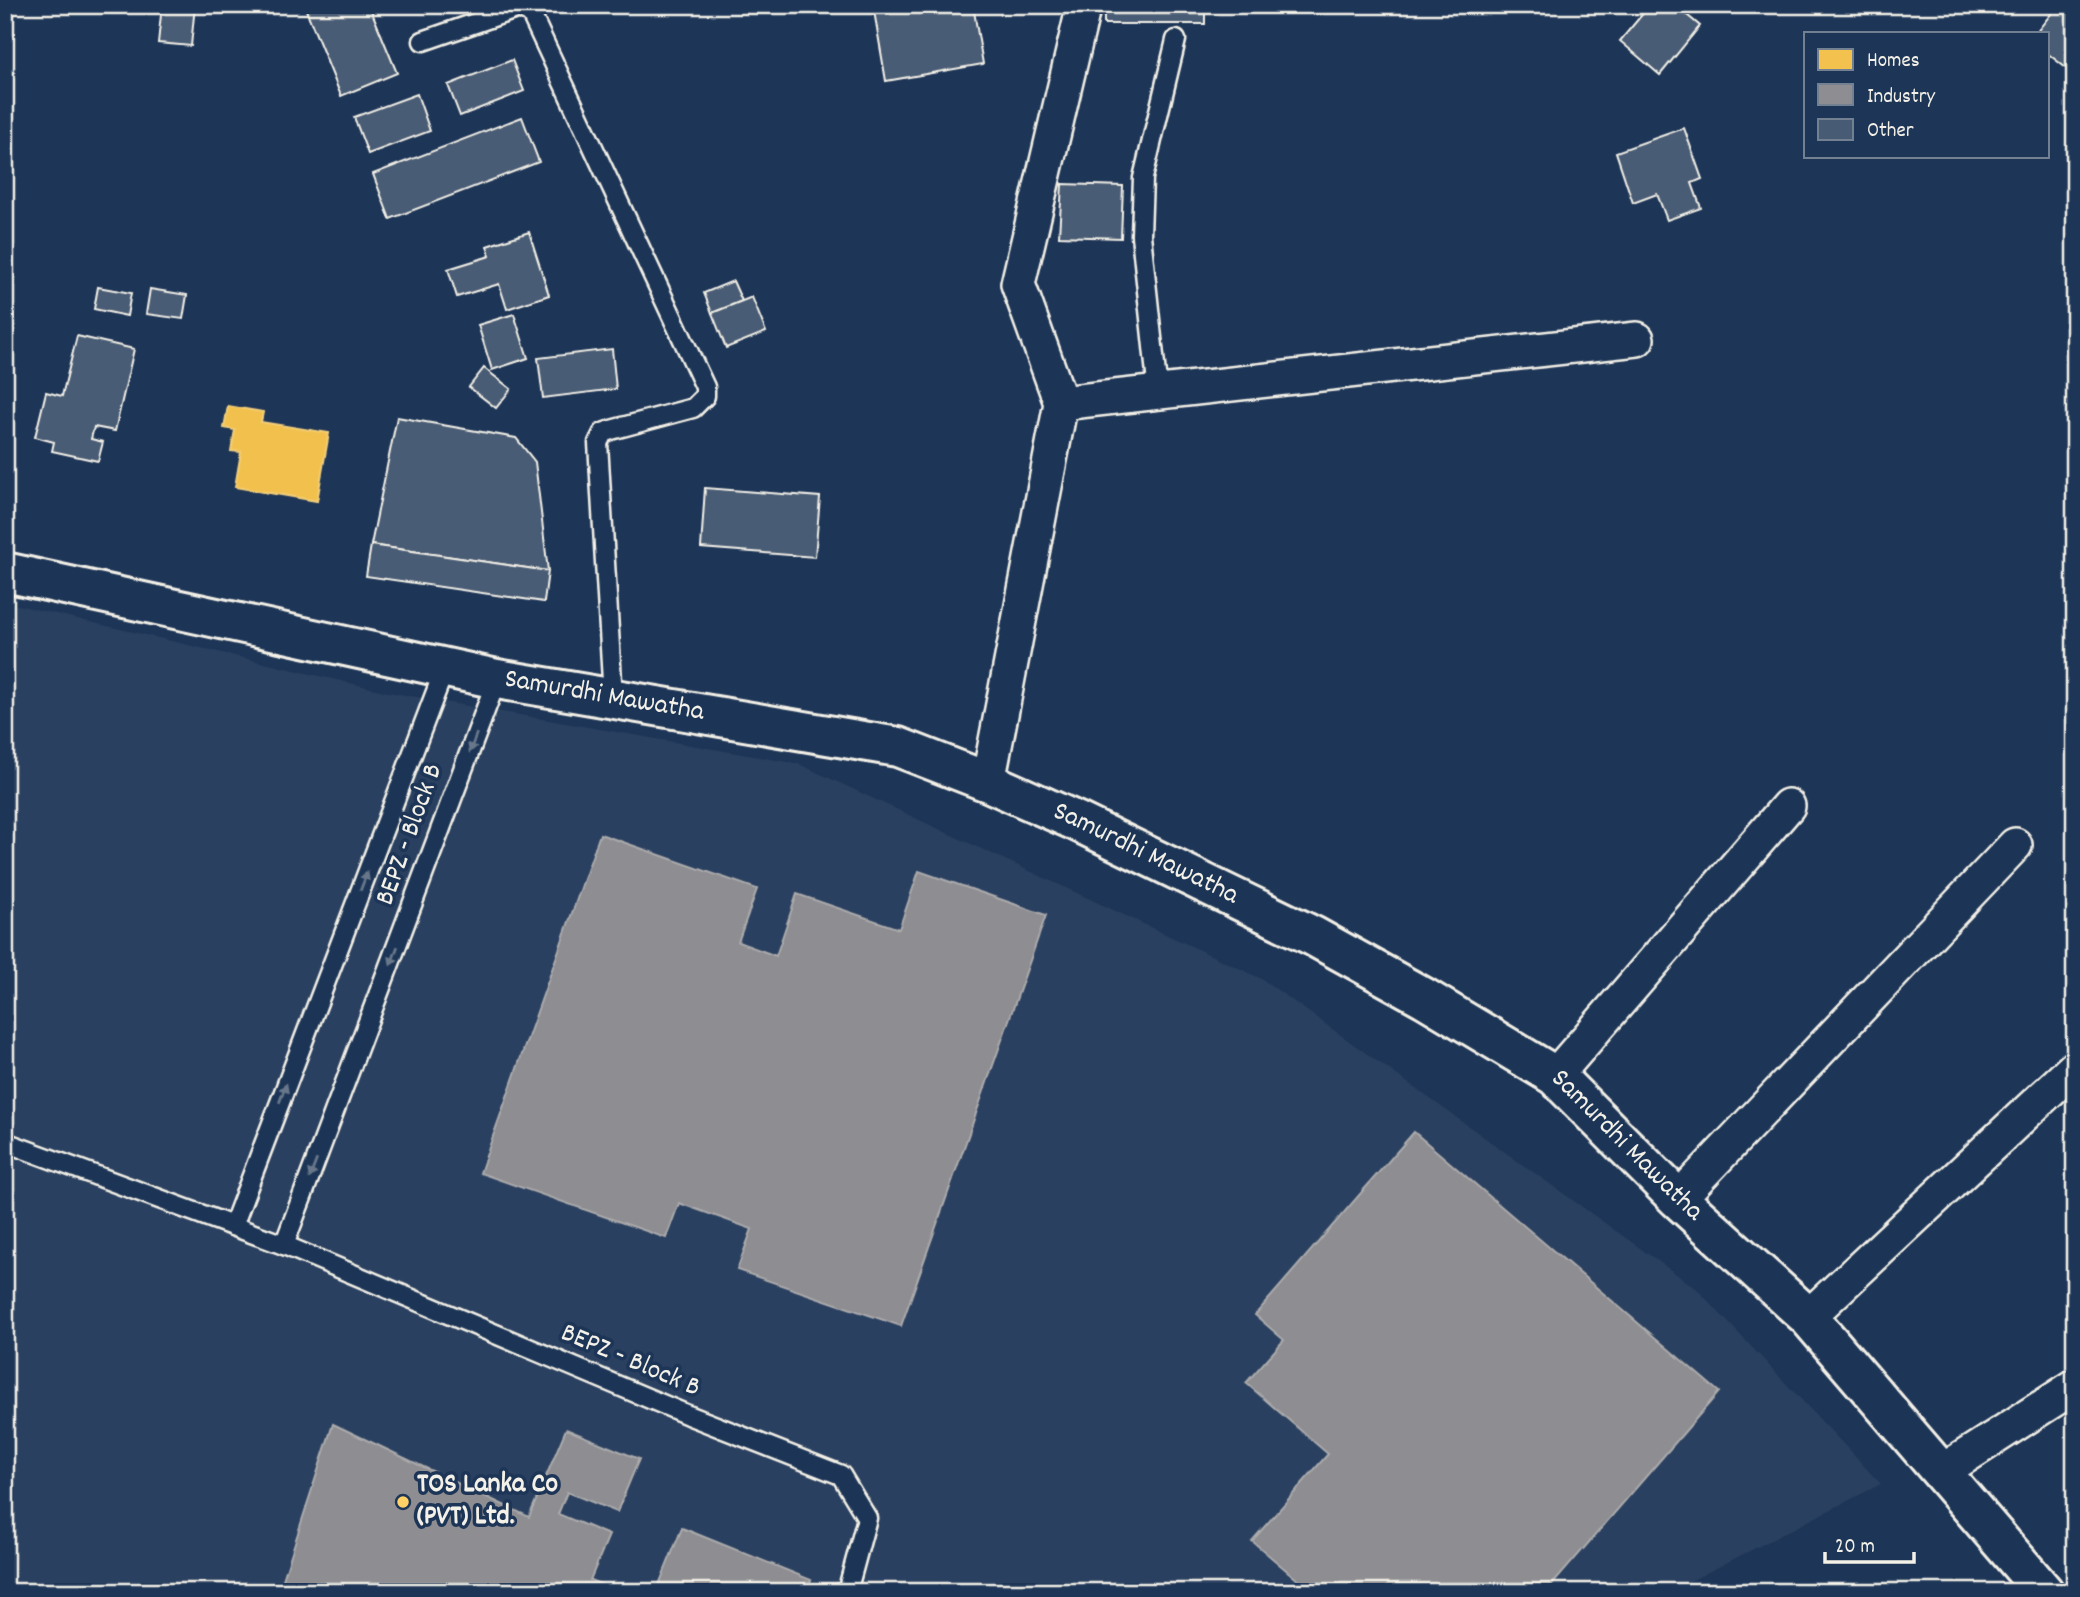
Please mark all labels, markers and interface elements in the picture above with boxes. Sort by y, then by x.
legend [1804,32,2048,158]
text: Homes [1867,47,1920,77]
text: Industry [1867,83,1935,113]
text: Other [1867,117,1914,147]
street label: Samurdhi Mawatha [501,661,708,734]
one-way arrow [468,732,479,753]
street label: BEPZ - Block B [367,758,455,912]
street label: Samurdhi Mawatha [1046,793,1246,917]
one-way arrow [358,870,369,891]
one-way arrow [388,946,399,967]
street label: Samurdhi Mawatha [1540,1061,1712,1232]
one-way arrow [278,1083,289,1104]
one-way arrow [307,1158,318,1179]
street label: BEPZ - Block B [554,1315,706,1409]
place label: TOS Lanka Co (PVT) Ltd. [417,1466,558,1538]
marker: TOS Lanka Co (PVT) Ltd. [395,1494,411,1510]
scale bar [1825,1520,1914,1564]
text: 20 m [1835,1533,1875,1563]

